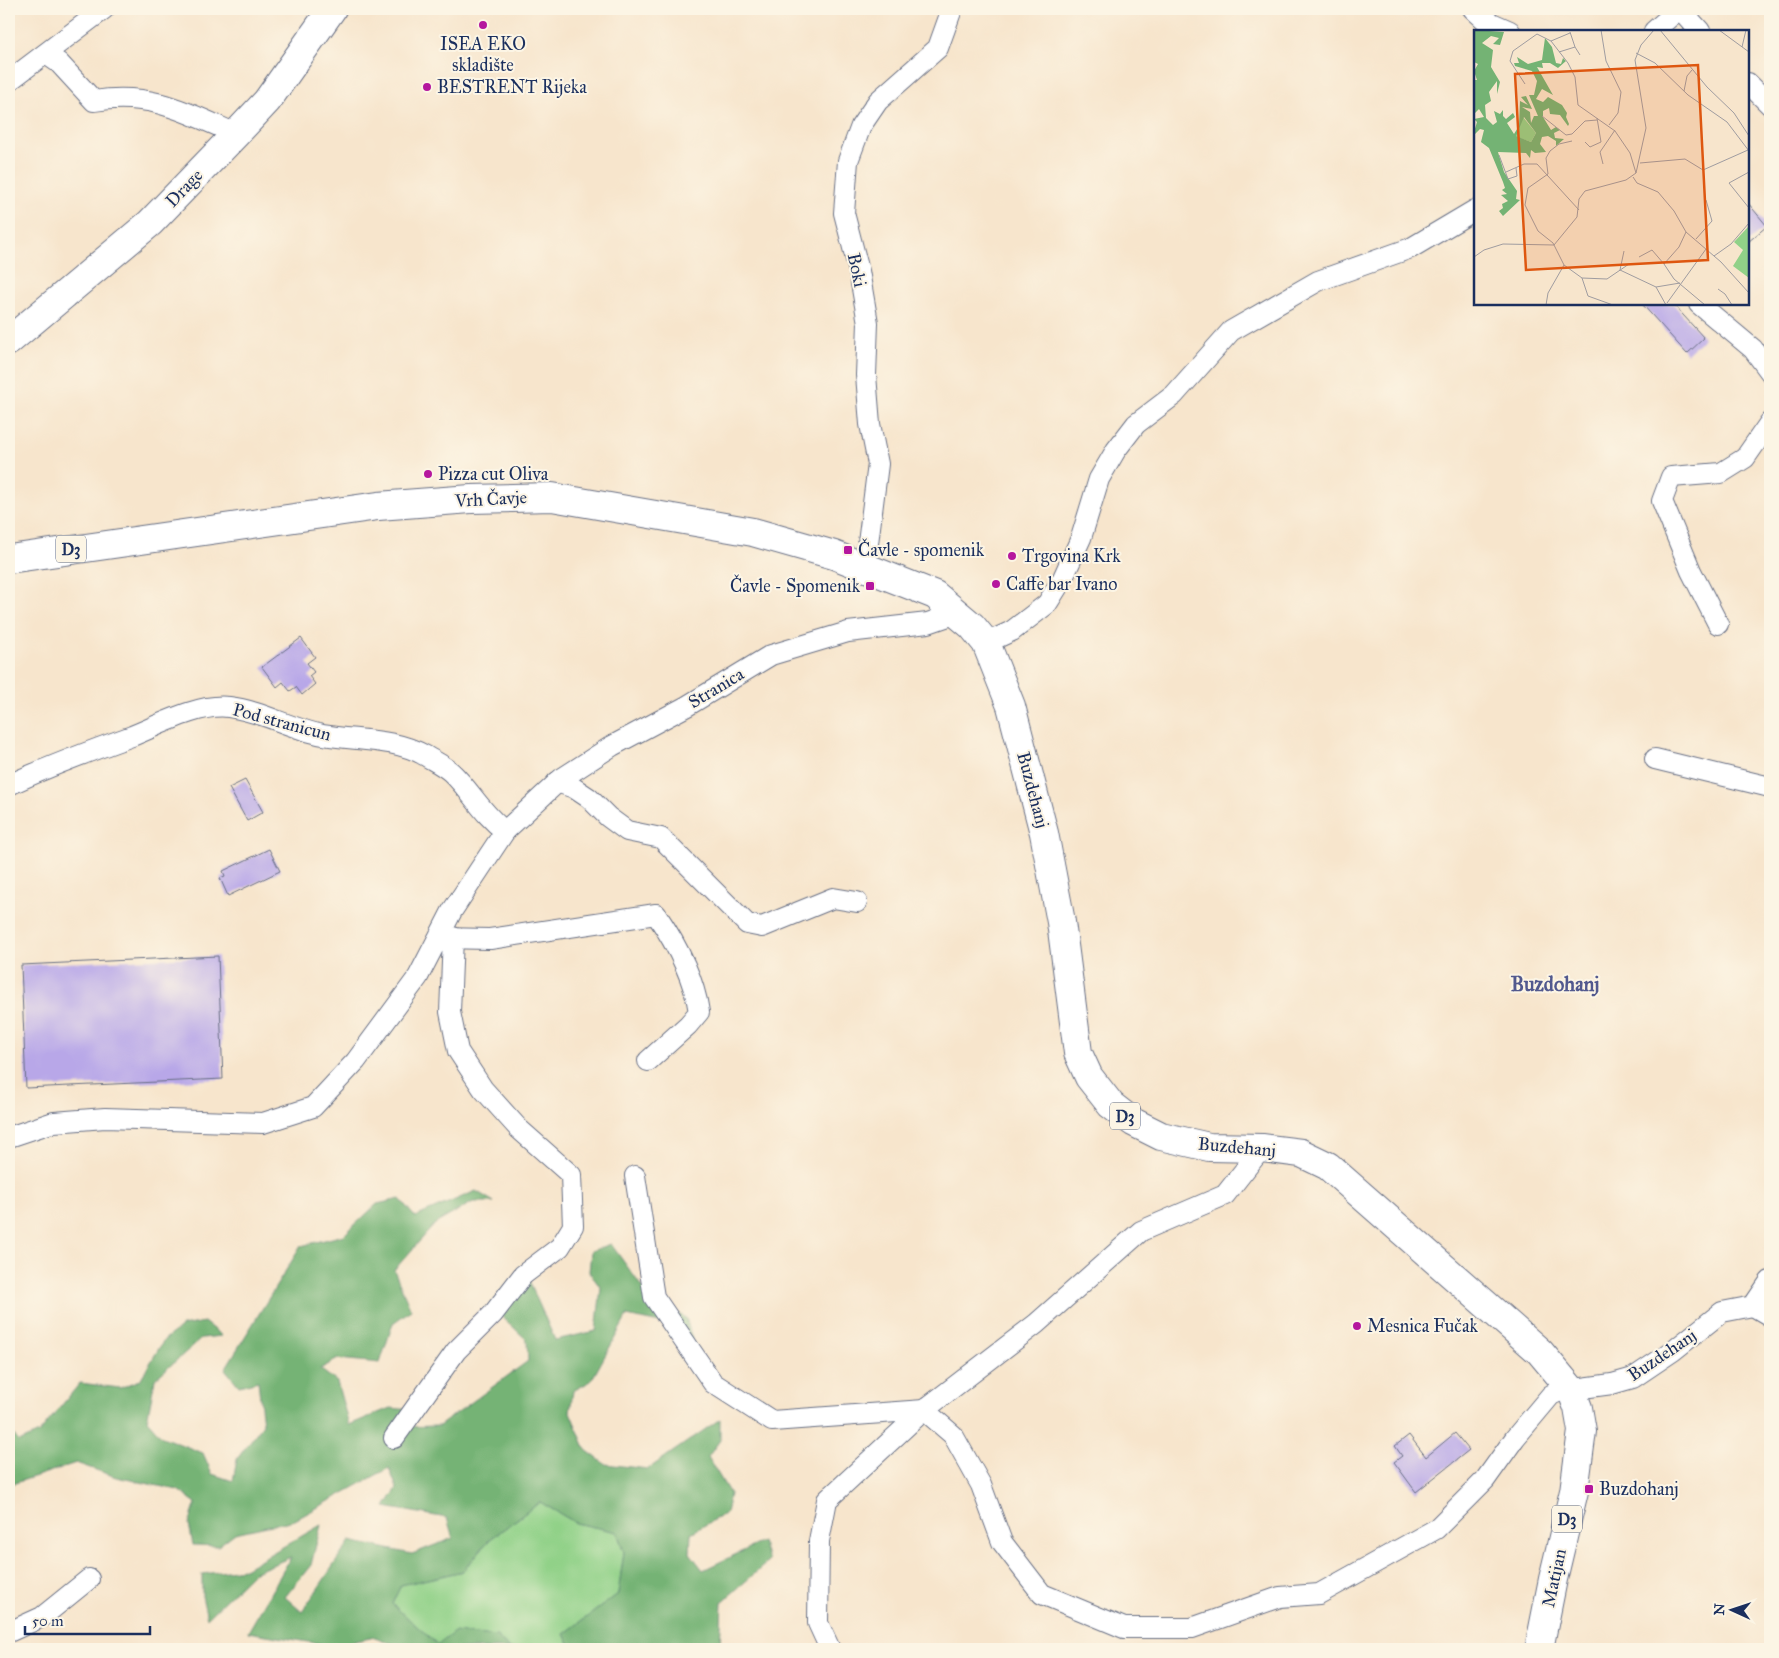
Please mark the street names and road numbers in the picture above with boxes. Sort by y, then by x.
street label: Drage [161,164,208,212]
street label: Boki [843,251,871,289]
street label: Vrh Čavje [453,485,528,512]
road number: D3 [56,536,86,562]
street label: Stranica [684,663,748,713]
street label: Pod stranicun [230,698,334,746]
street label: Buzdehanj [1012,749,1054,831]
road number: D3 [1110,1102,1140,1130]
street label: Buzdehanj [1197,1133,1277,1161]
street label: Buzdehanj [1624,1324,1700,1386]
road number: D3 [1552,1506,1582,1532]
street label: Matijan [1537,1547,1571,1609]

